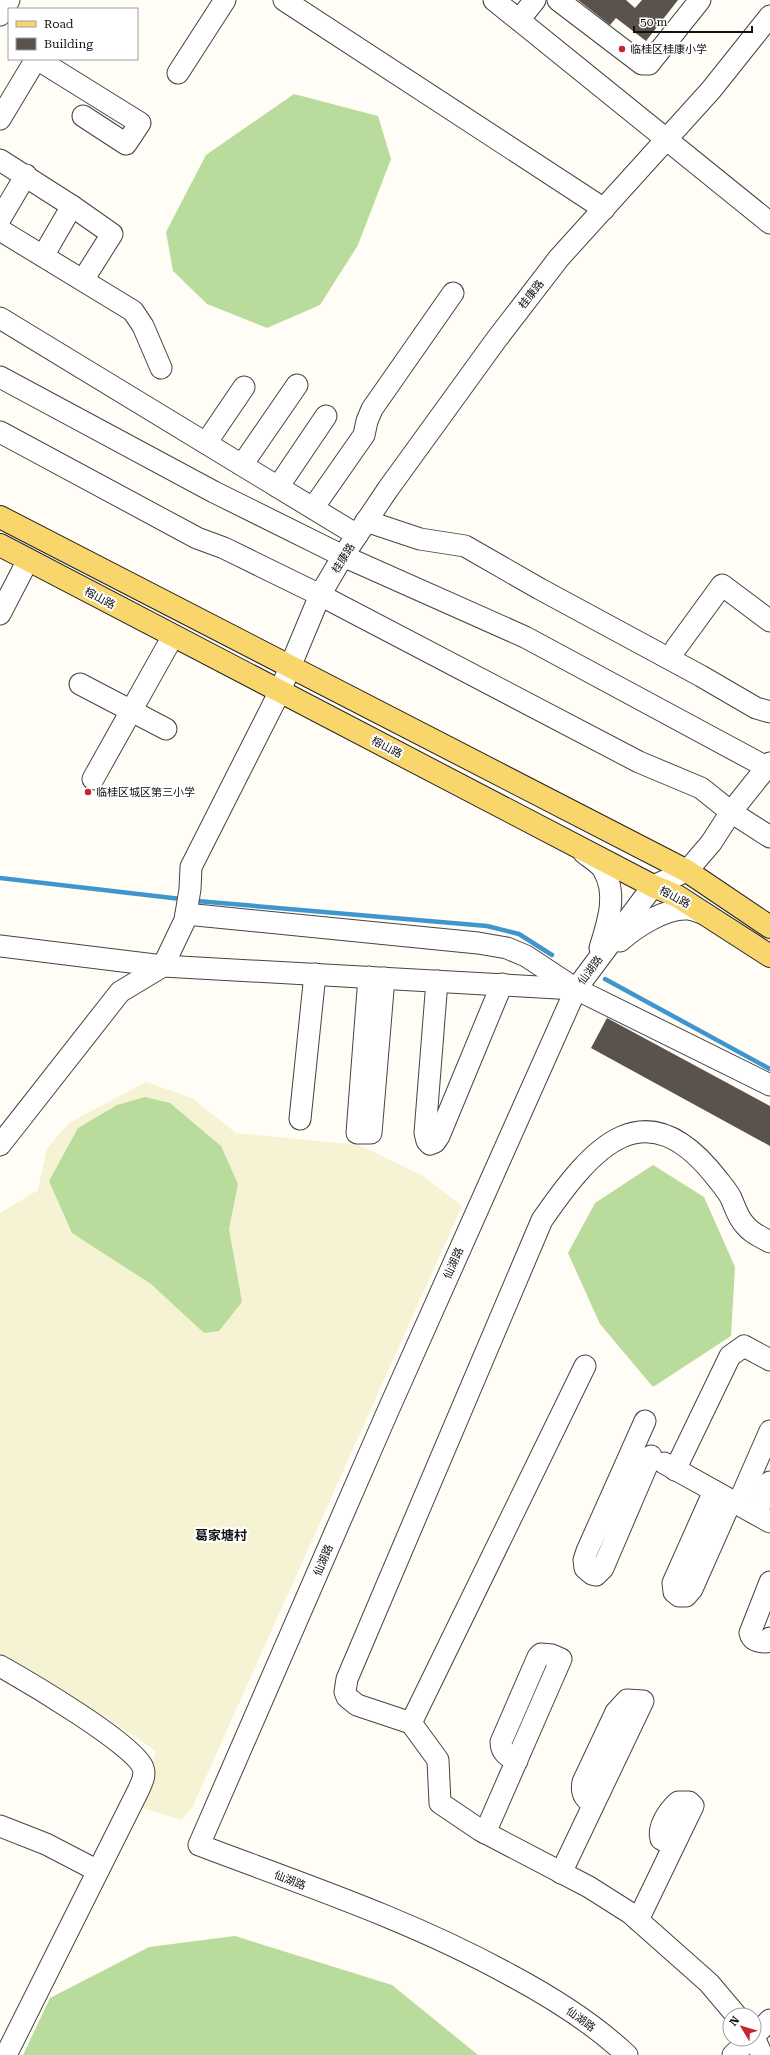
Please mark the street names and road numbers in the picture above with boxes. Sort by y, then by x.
street label: 桂康路 [516,277,547,311]
street label: 桂康路 [329,541,358,576]
street label: 榕山路 [82,585,117,612]
street label: 榕山路 [369,734,404,761]
street label: 榕山路 [657,884,692,911]
street label: 仙湖路 [575,953,606,987]
street label: 仙湖路 [441,1245,466,1281]
street label: 仙湖路 [311,1542,336,1578]
street label: 仙湖路 [272,1868,308,1892]
street label: 仙湖路 [564,2004,598,2034]

